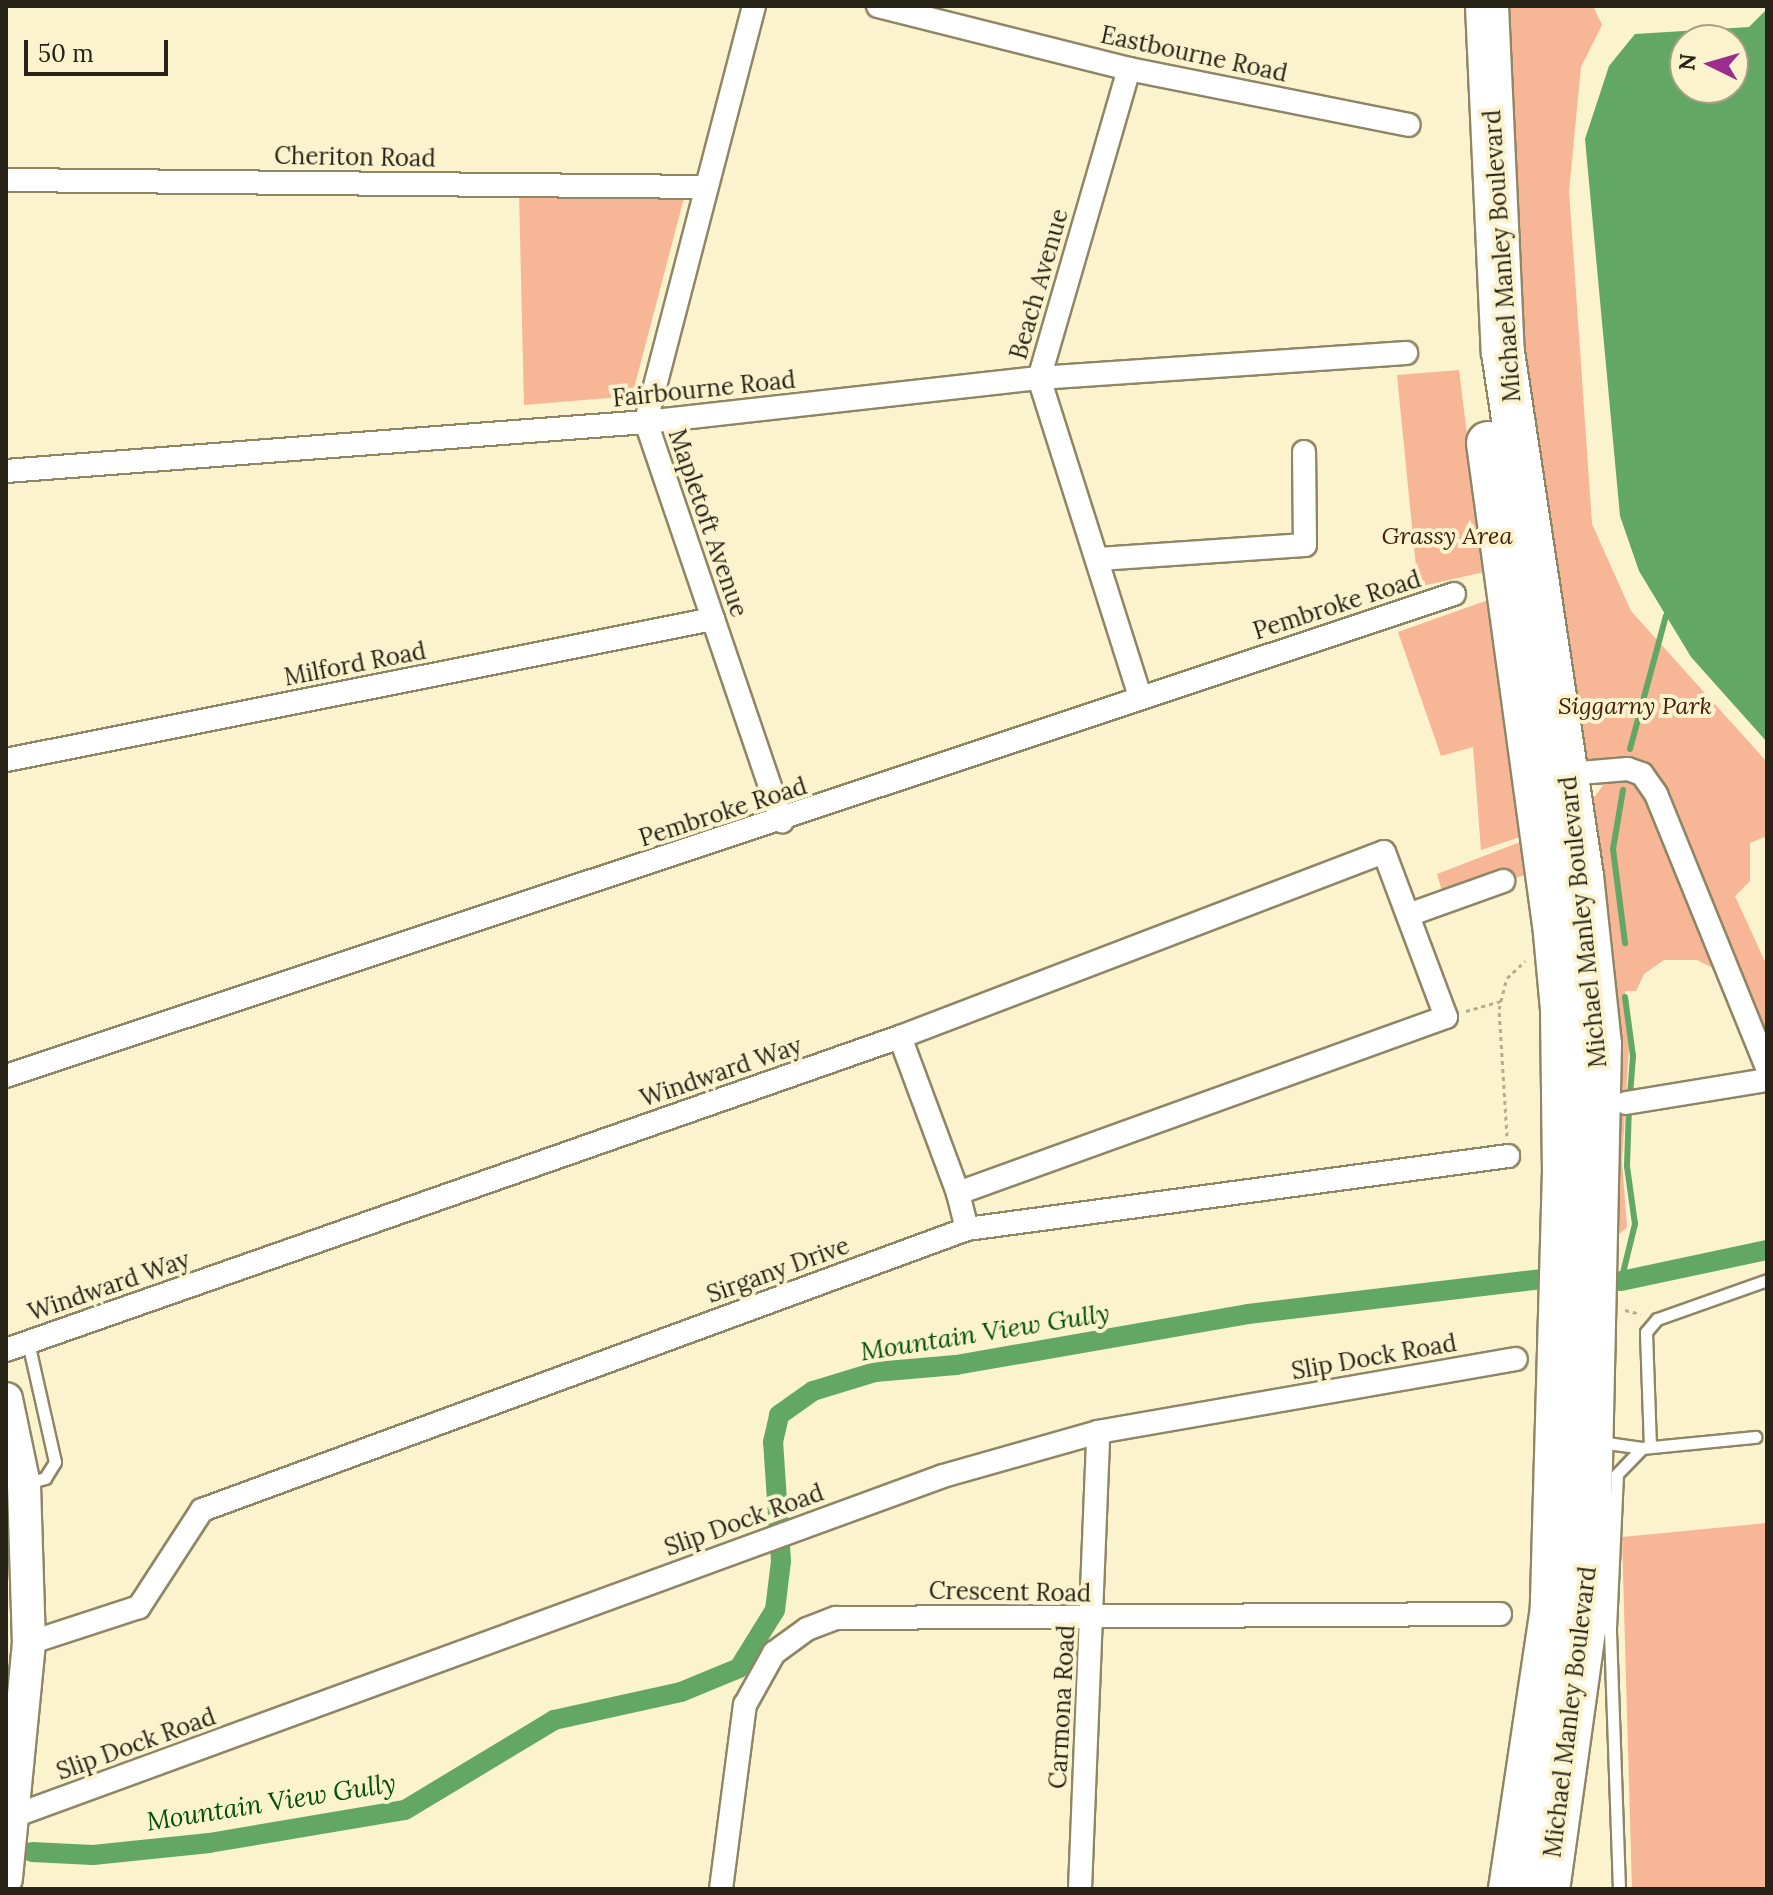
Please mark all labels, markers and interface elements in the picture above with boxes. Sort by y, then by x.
street label: Eastbourne Road [1098,20,1290,88]
scale bar [28,24,172,74]
north arrow [1669,24,1749,104]
text: 50 m [38,38,94,69]
text: N [1672,52,1702,72]
street label: Michael Manley Boulevard [1477,109,1527,403]
street label: Cheriton Road [274,141,436,173]
street label: Beach Avenue [1004,205,1074,363]
street label: Fairbourne Road [611,365,797,413]
street label: Mapletoft Avenue [662,425,754,621]
park label: Grassy Area [1381,522,1513,550]
street label: Pembroke Road [1249,564,1425,646]
street label: Milford Road [282,636,428,692]
park label: Siggarny Park [1558,692,1712,720]
street label: Pembroke Road [635,771,811,853]
street label: Michael Manley Boulevard [1553,775,1613,1069]
street label: Windward Way [636,1031,806,1113]
street label: Sirgany Drive [703,1231,853,1309]
street label: Windward Way [24,1245,194,1327]
water label: Mountain View Gully [858,1297,1112,1367]
street label: Slip Dock Road [1289,1328,1459,1386]
street label: Slip Dock Road [661,1478,827,1562]
street label: Michael Manley Boulevard [1538,1565,1602,1859]
street label: Crescent Road [929,1576,1091,1608]
street label: Carmona Road [1043,1624,1081,1790]
street label: Slip Dock Road [53,1702,219,1786]
water label: Mountain View Gully [144,1767,398,1837]

